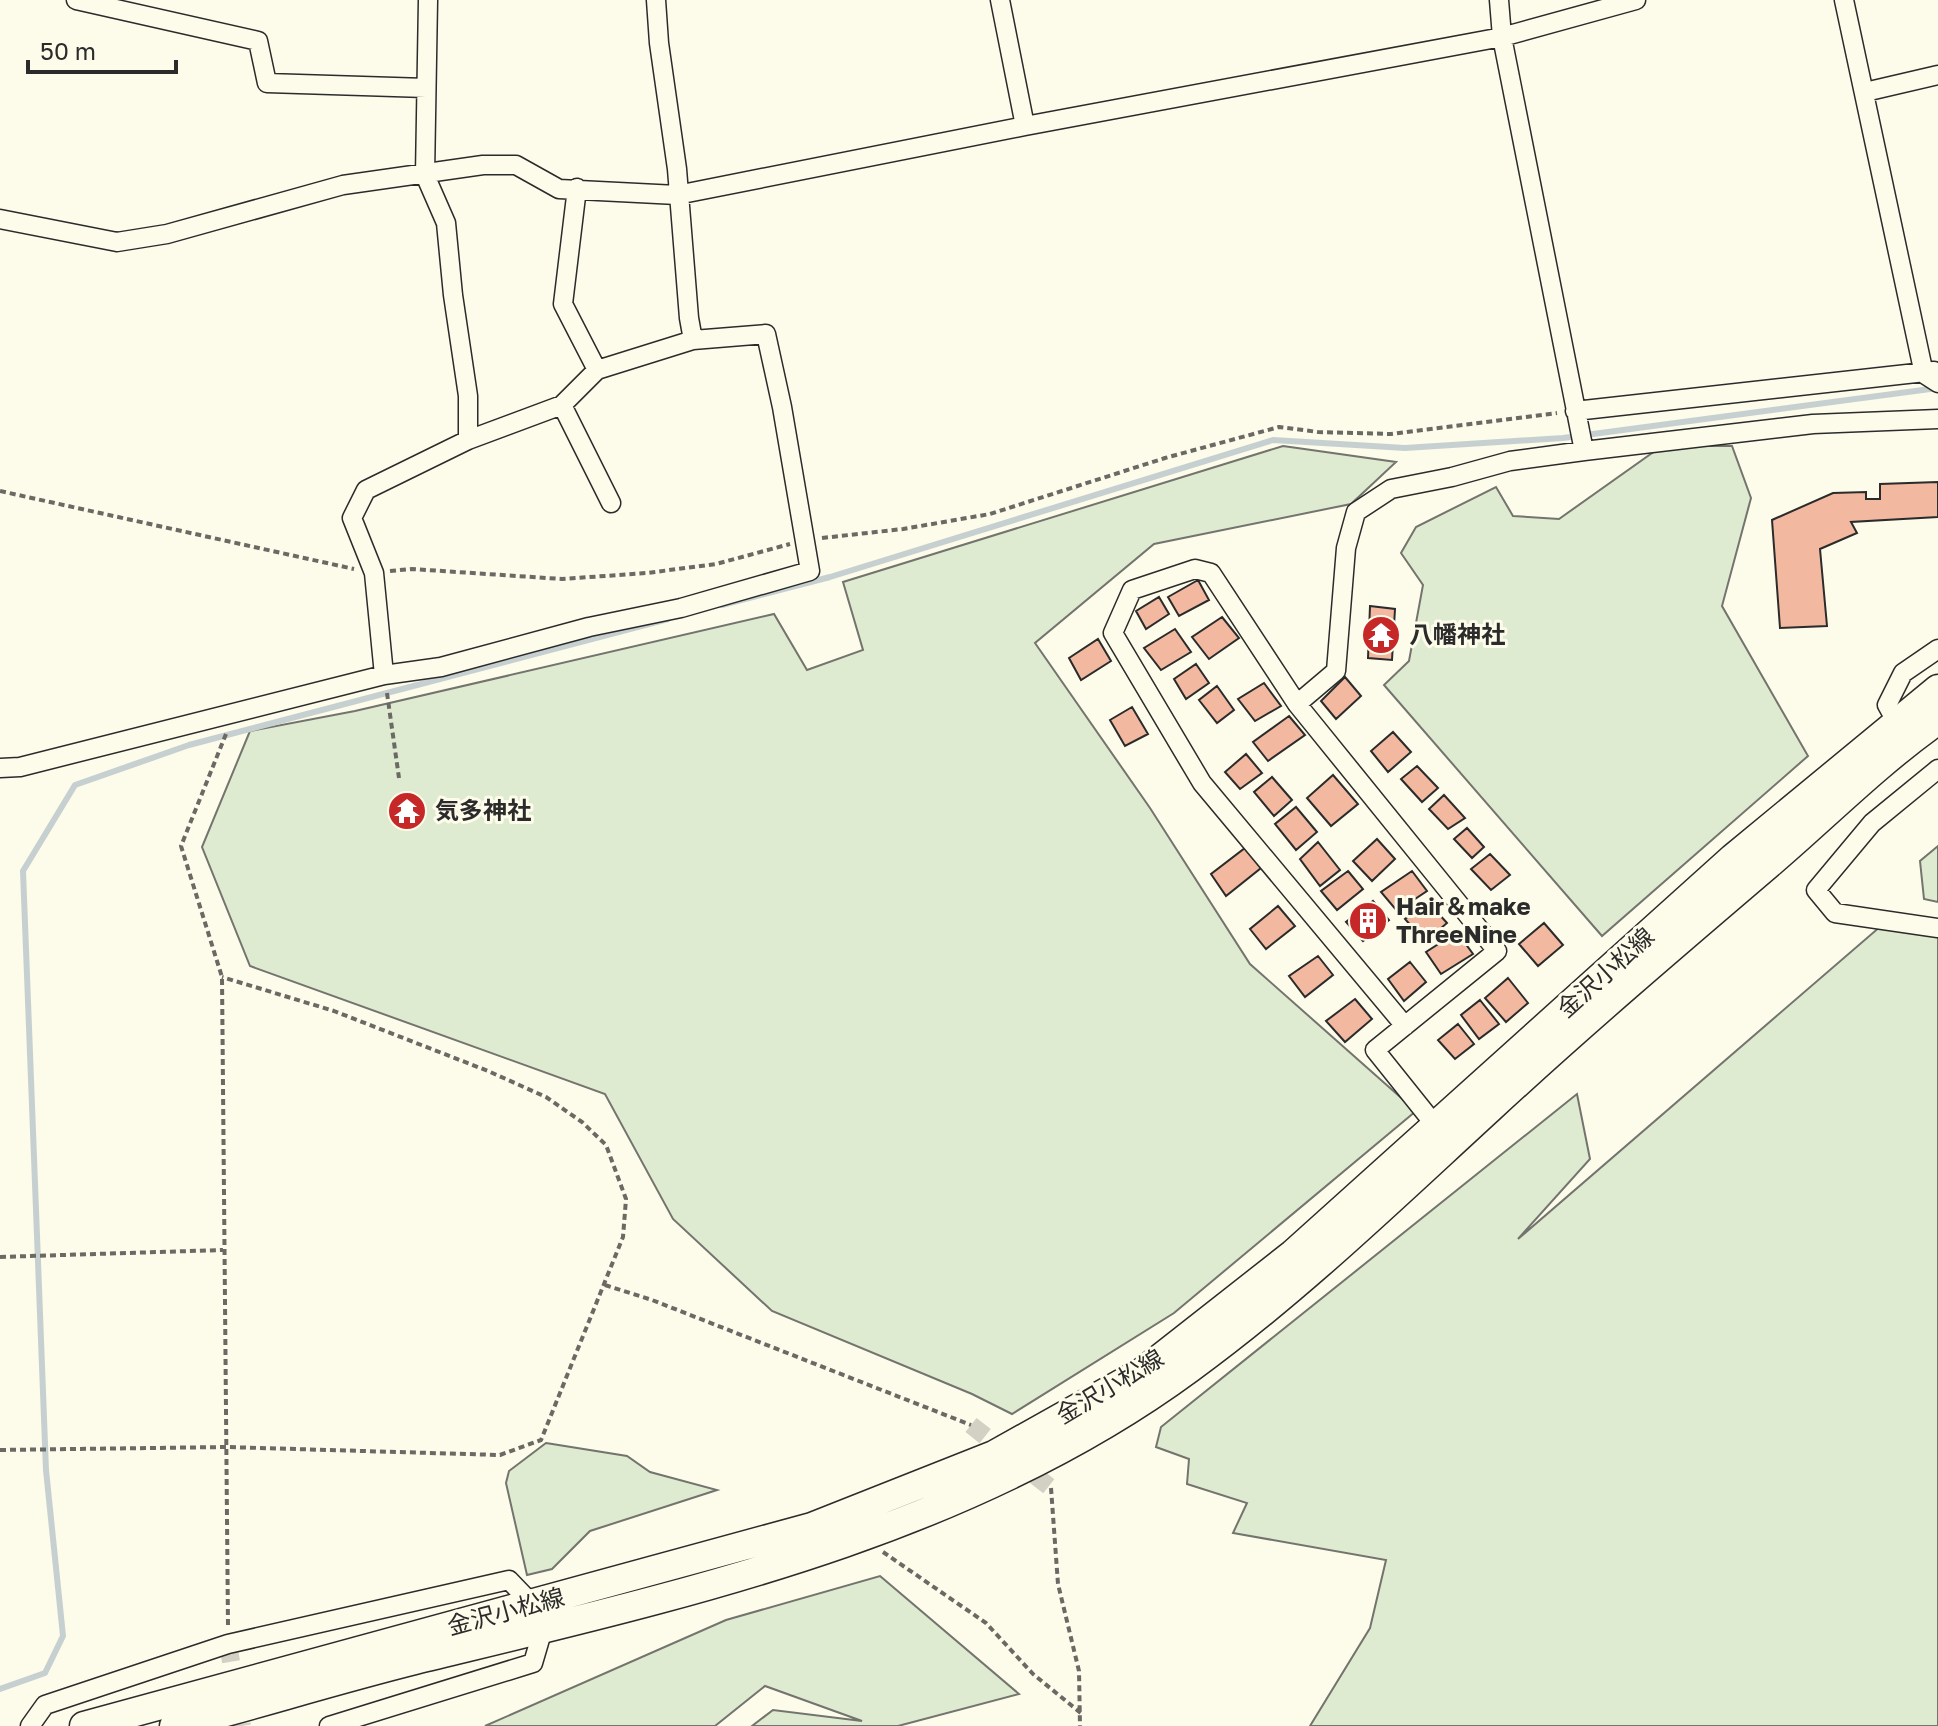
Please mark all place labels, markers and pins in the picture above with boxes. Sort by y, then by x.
temple icon: 八幡神社 [1360,614,1402,656]
place label: 八幡神社 [1409,619,1505,648]
temple icon: 気多神社 [386,790,428,832]
place label: 気多神社 [435,795,531,824]
place label: Hair＆make ThreeNine [1396,891,1531,948]
building icon: Hair＆make ThreeNine [1347,900,1389,942]

